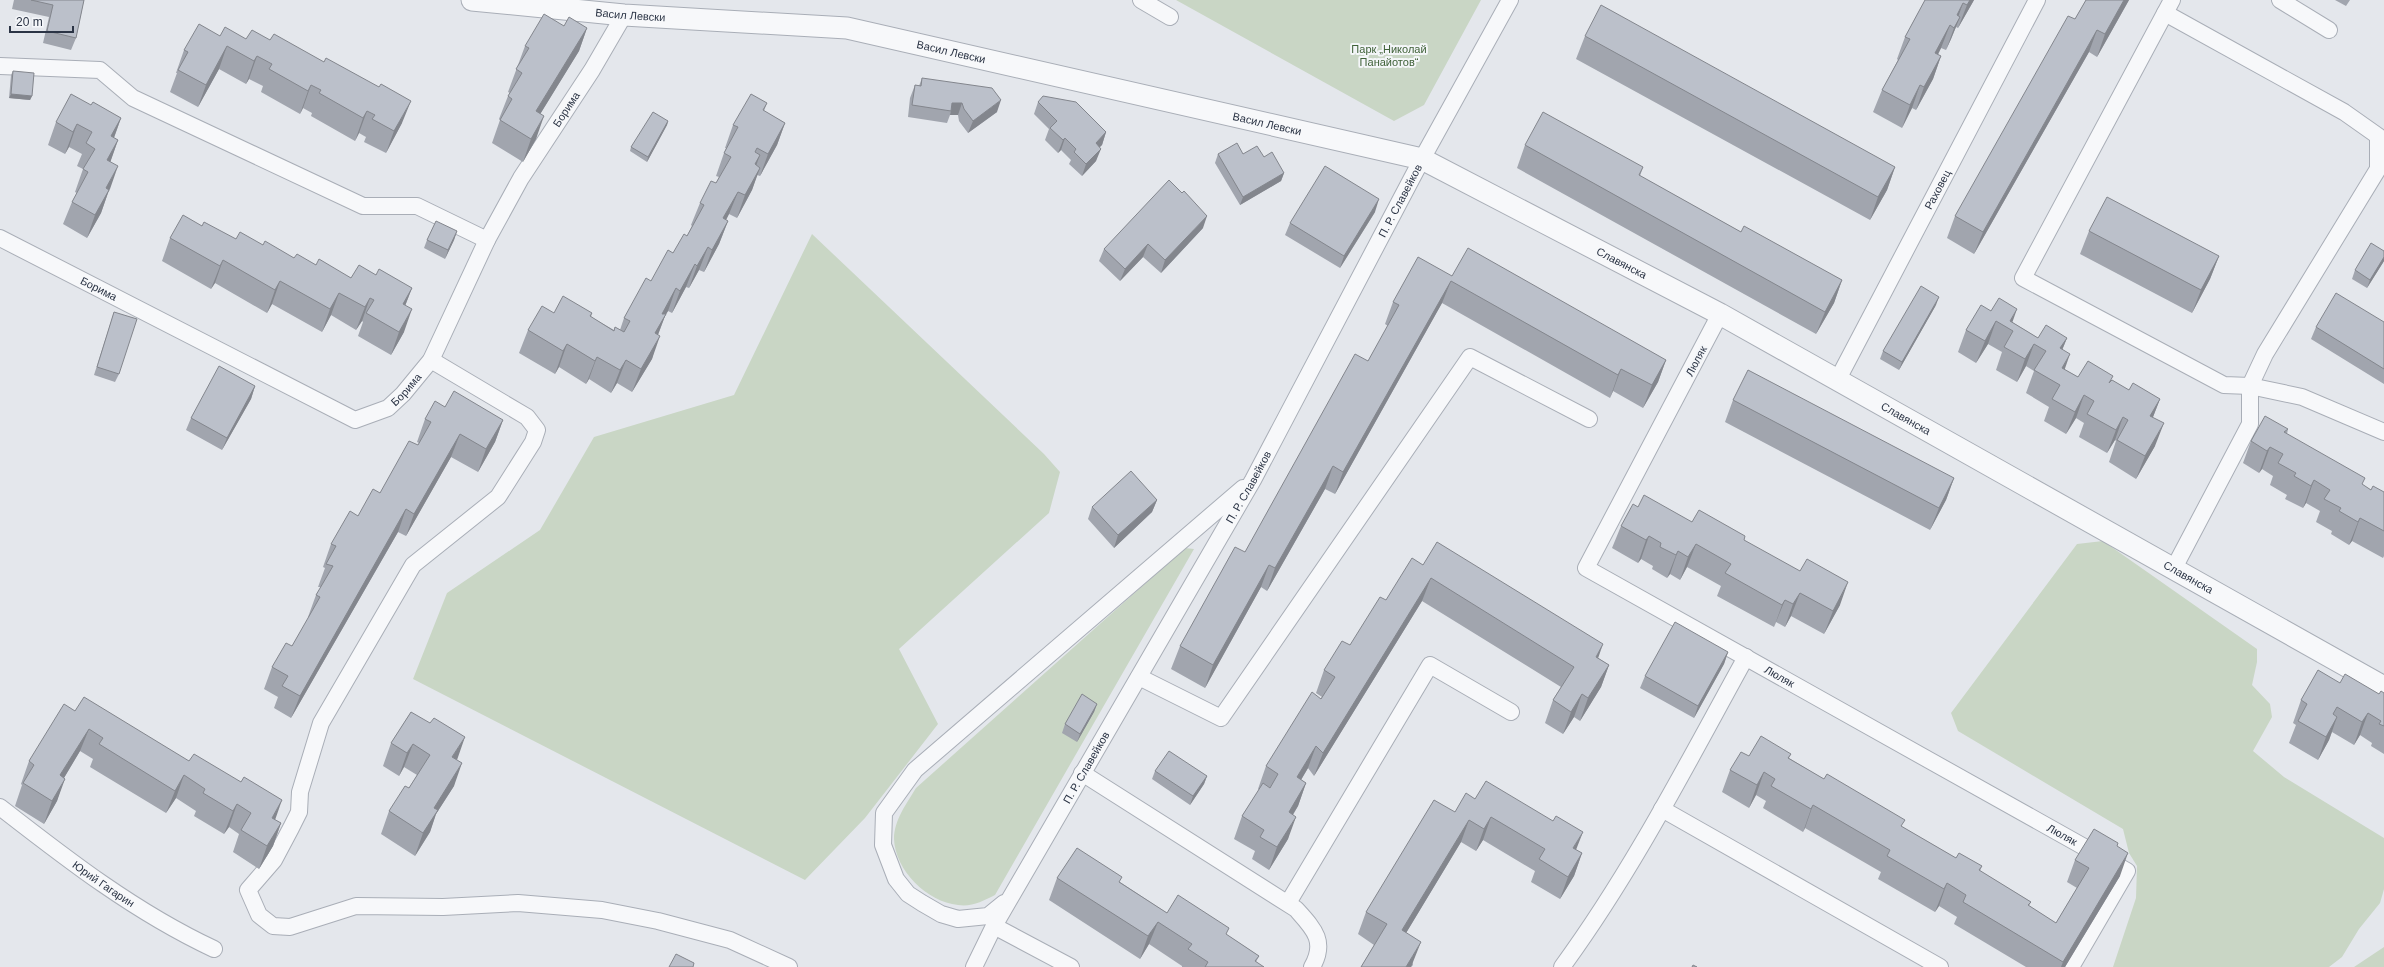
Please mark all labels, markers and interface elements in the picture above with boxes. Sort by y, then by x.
street label: Васил Левски [595,6,666,23]
scale bar [10,8,73,34]
text: 20 m [16,15,43,29]
street label: Васил Левски [916,38,987,65]
park label: Парк „Николай Панайотов“ [1351,43,1427,68]
street label: Борима [550,89,582,129]
street label: Васил Левски [1232,110,1303,137]
street label: П. Р. Славейков [1376,162,1424,239]
street label: Раховец [1922,167,1953,211]
street label: Славянска [1595,245,1650,281]
street label: Борима [79,274,120,303]
street label: Люляк [1683,344,1709,378]
street label: Борима [389,370,424,408]
street label: Славянска [1879,400,1934,438]
street label: П. Р. Славейков [1223,449,1273,525]
street label: Славянска [2162,558,2216,596]
street label: Люляк [1762,663,1797,690]
street label: П. Р. Славейков [1061,729,1112,805]
street label: Люляк [2045,822,2079,848]
street label: Юрий Гагарин [70,858,137,909]

